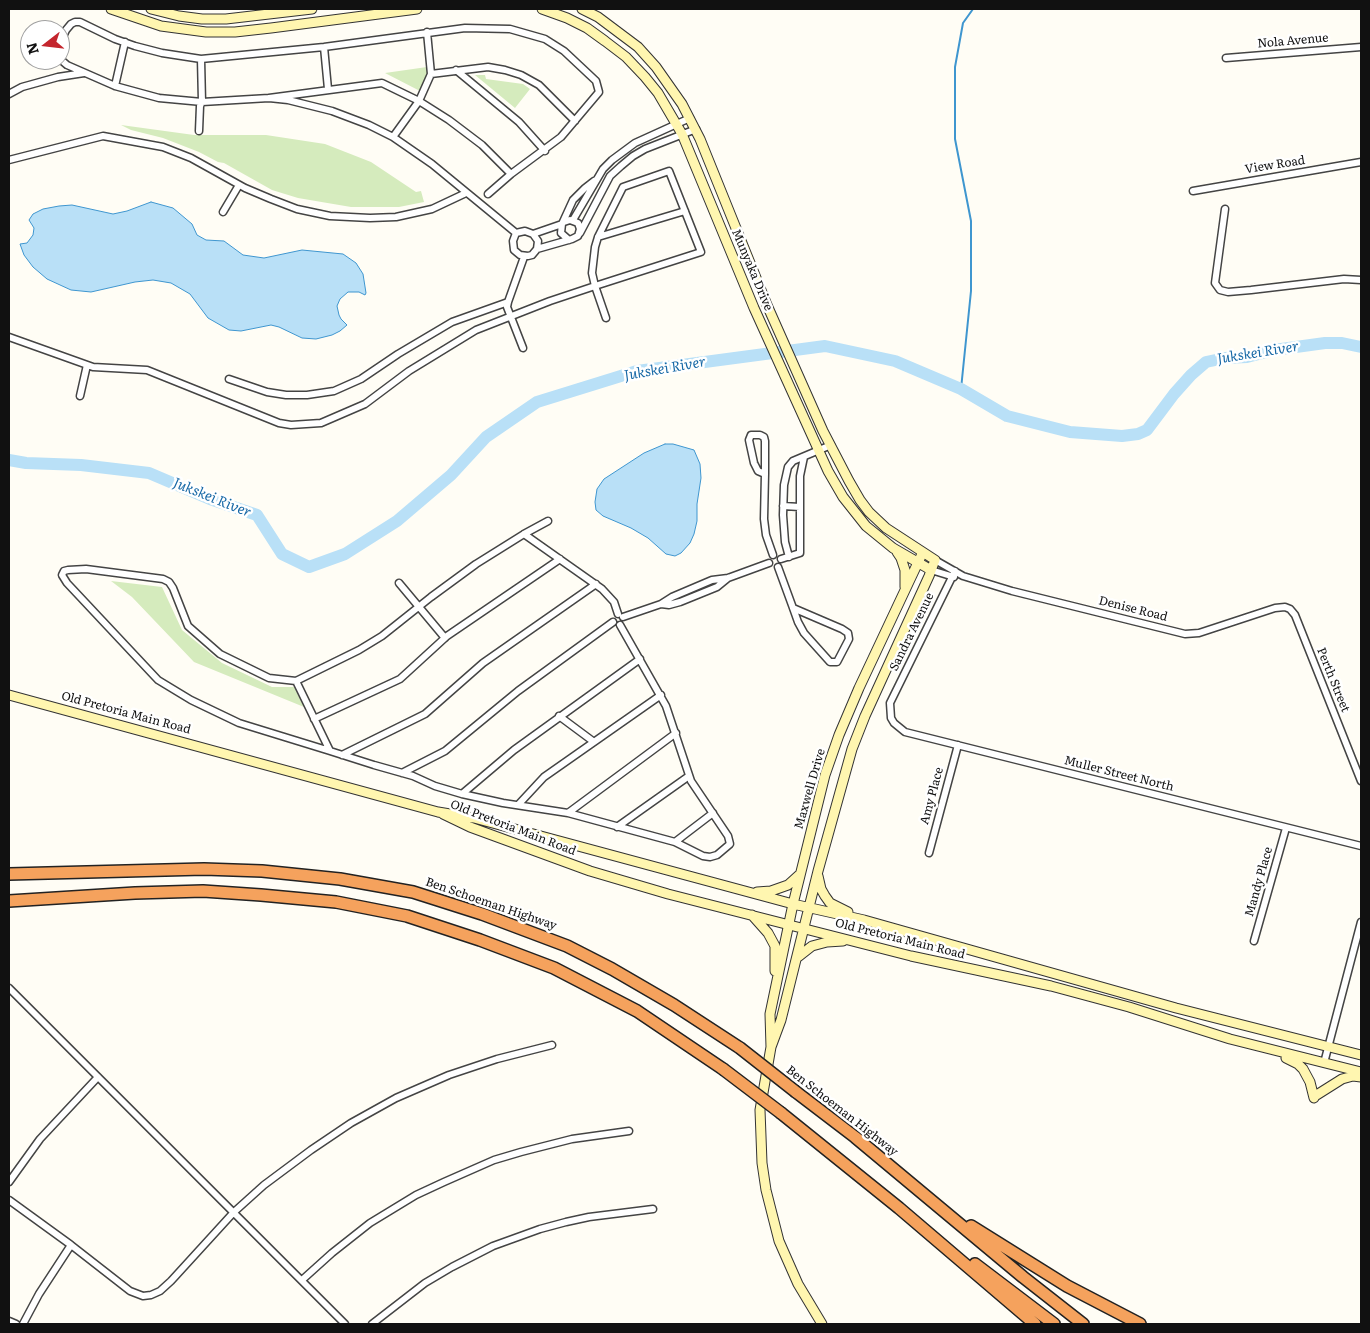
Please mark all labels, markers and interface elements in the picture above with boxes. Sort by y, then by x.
north arrow [20,20,70,70]
street label: Nola Avenue [1257,31,1329,51]
text: N [20,40,43,57]
street label: View Road [1244,153,1306,177]
street label: Munyaka Drive [728,227,776,313]
water label: Jukskei River [1216,338,1300,368]
water label: Jukskei River [623,354,707,384]
water label: Jukskei River [171,475,253,521]
street label: Sandra Avenue [887,591,937,673]
street label: Denise Road [1097,593,1169,625]
street label: Perth Street [1313,646,1353,714]
street label: Old Pretoria Main Road [60,689,192,737]
street label: Maxwell Drive [792,747,828,831]
street label: Muller Street North [1063,753,1175,795]
street label: Amy Place [917,766,947,826]
street label: Old Pretoria Main Road [448,797,578,859]
street label: Mandy Place [1242,845,1276,919]
street label: Ben Schoeman Highway [423,875,559,933]
street label: Old Pretoria Main Road [834,916,966,962]
street label: Ben Schoeman Highway [783,1063,901,1159]

